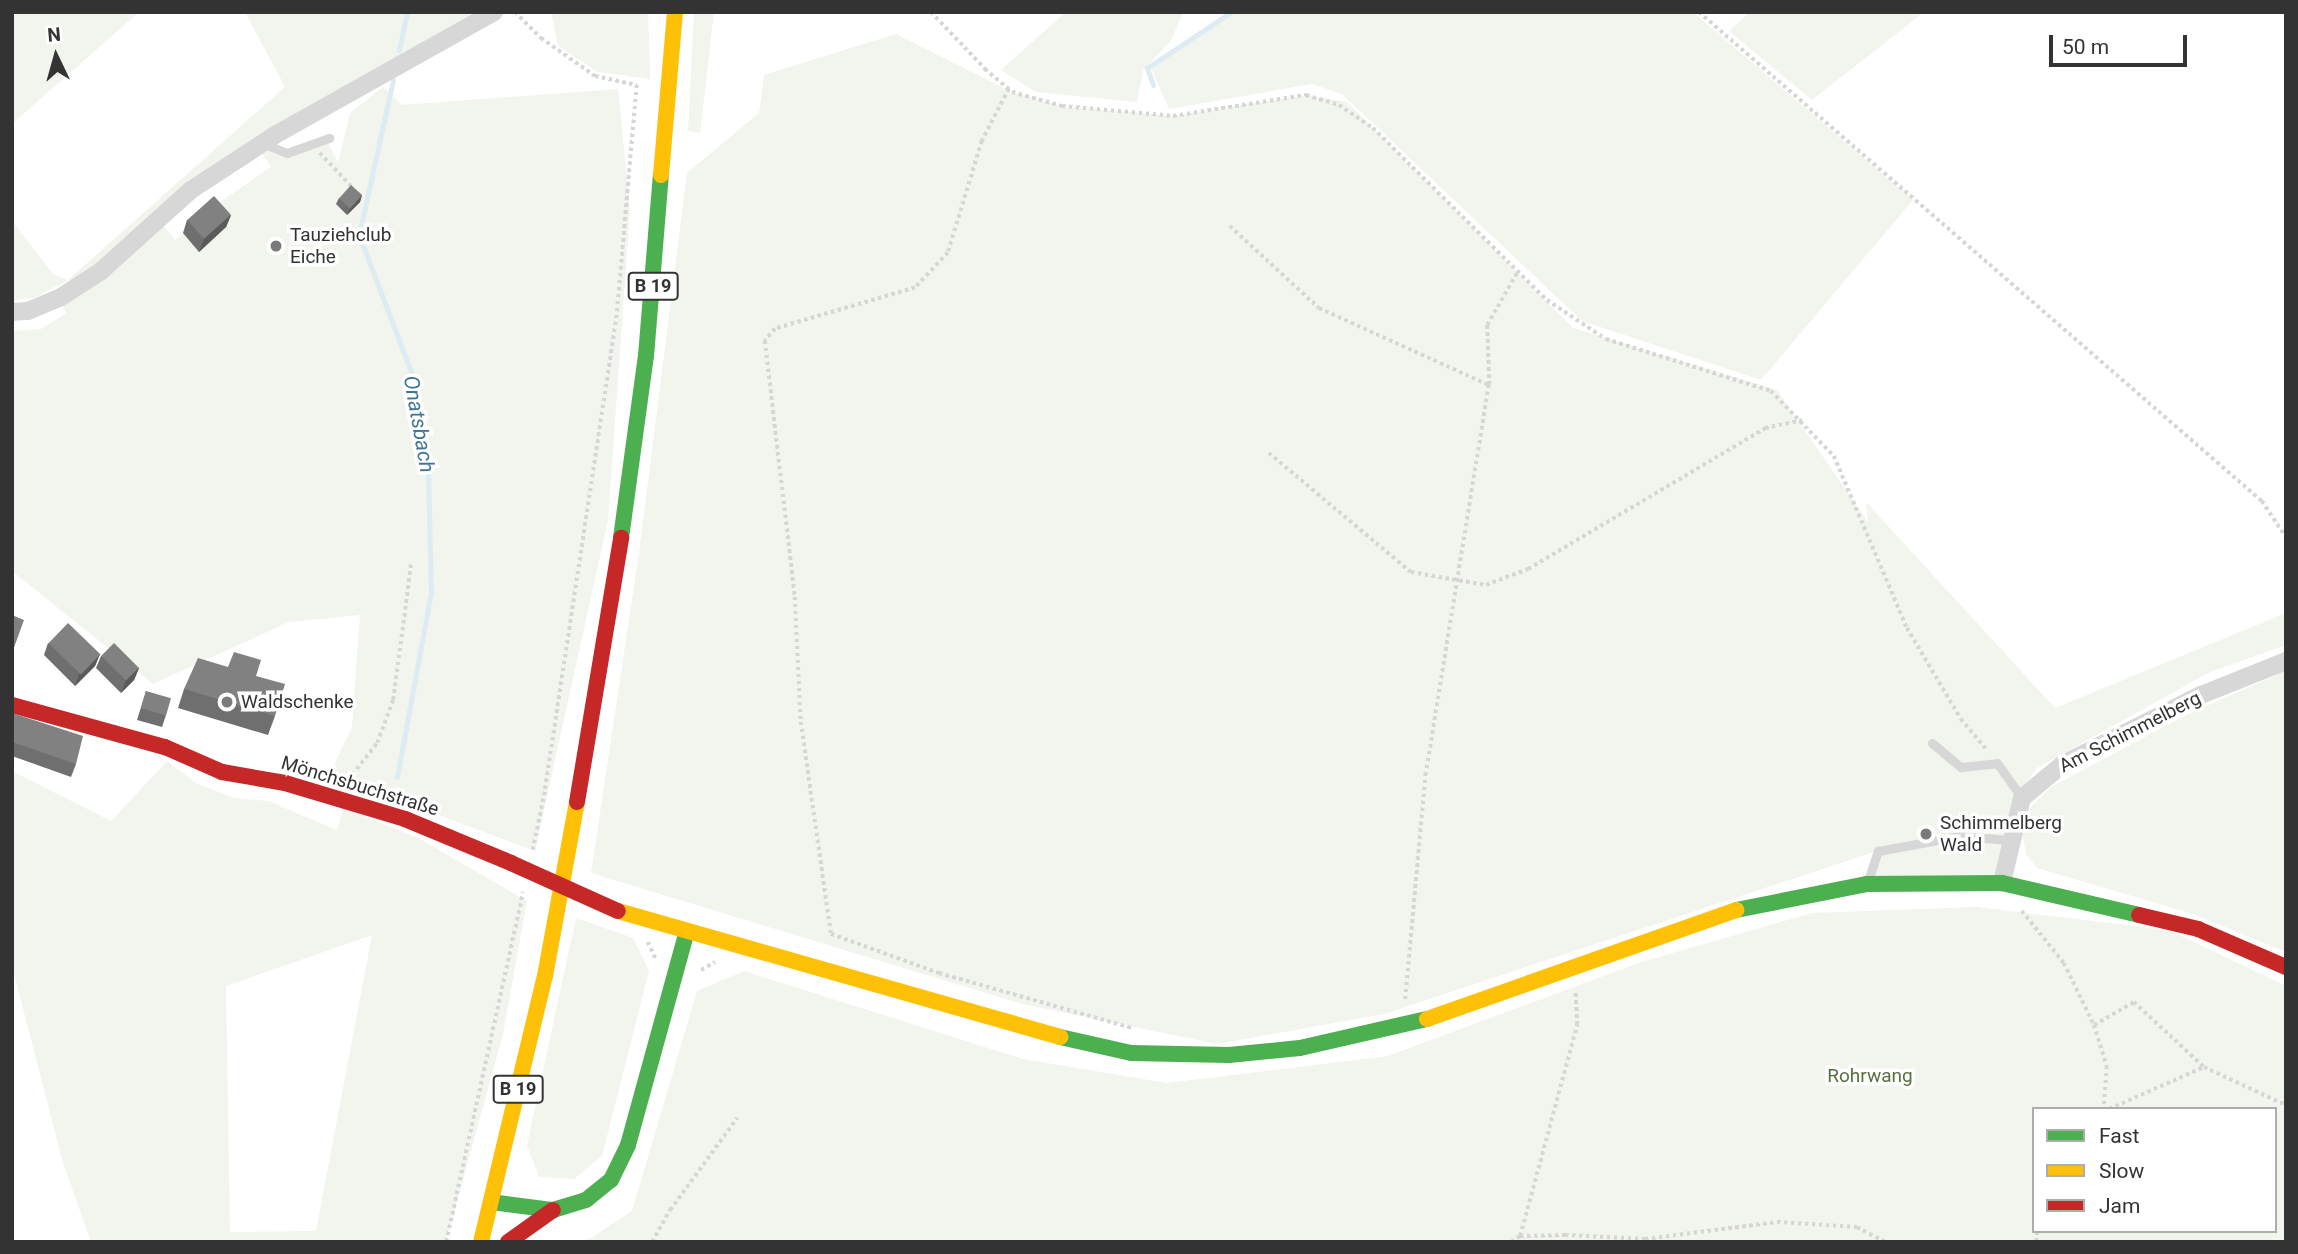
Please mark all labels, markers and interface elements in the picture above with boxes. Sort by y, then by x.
north arrow [21,21,91,91]
scale bar [2053,21,2191,65]
text: N [46,23,62,47]
text: 50 m [2062,35,2109,59]
place label: Tauziehclub Eiche [290,224,391,268]
marker: Tauziehclub Eiche [268,238,284,254]
road number: B 19 [627,272,679,300]
water label: Onatsbach [398,374,440,474]
street label: Am Schimmelberg [2055,686,2205,778]
place label: Waldschenke [241,691,354,713]
marker: Waldschenke [219,694,235,710]
street label: Mönchsbuchstraße [278,751,442,821]
place label: Schimmelberg Wald [1940,812,2062,856]
marker: Schimmelberg Wald [1918,826,1934,842]
park label: Rohrwang [1827,1065,1913,1087]
road number: B 19 [492,1074,544,1104]
legend [2032,1107,2277,1233]
text: Fast [2099,1124,2139,1148]
text: Slow [2099,1159,2144,1183]
text: Jam [2099,1194,2140,1218]

